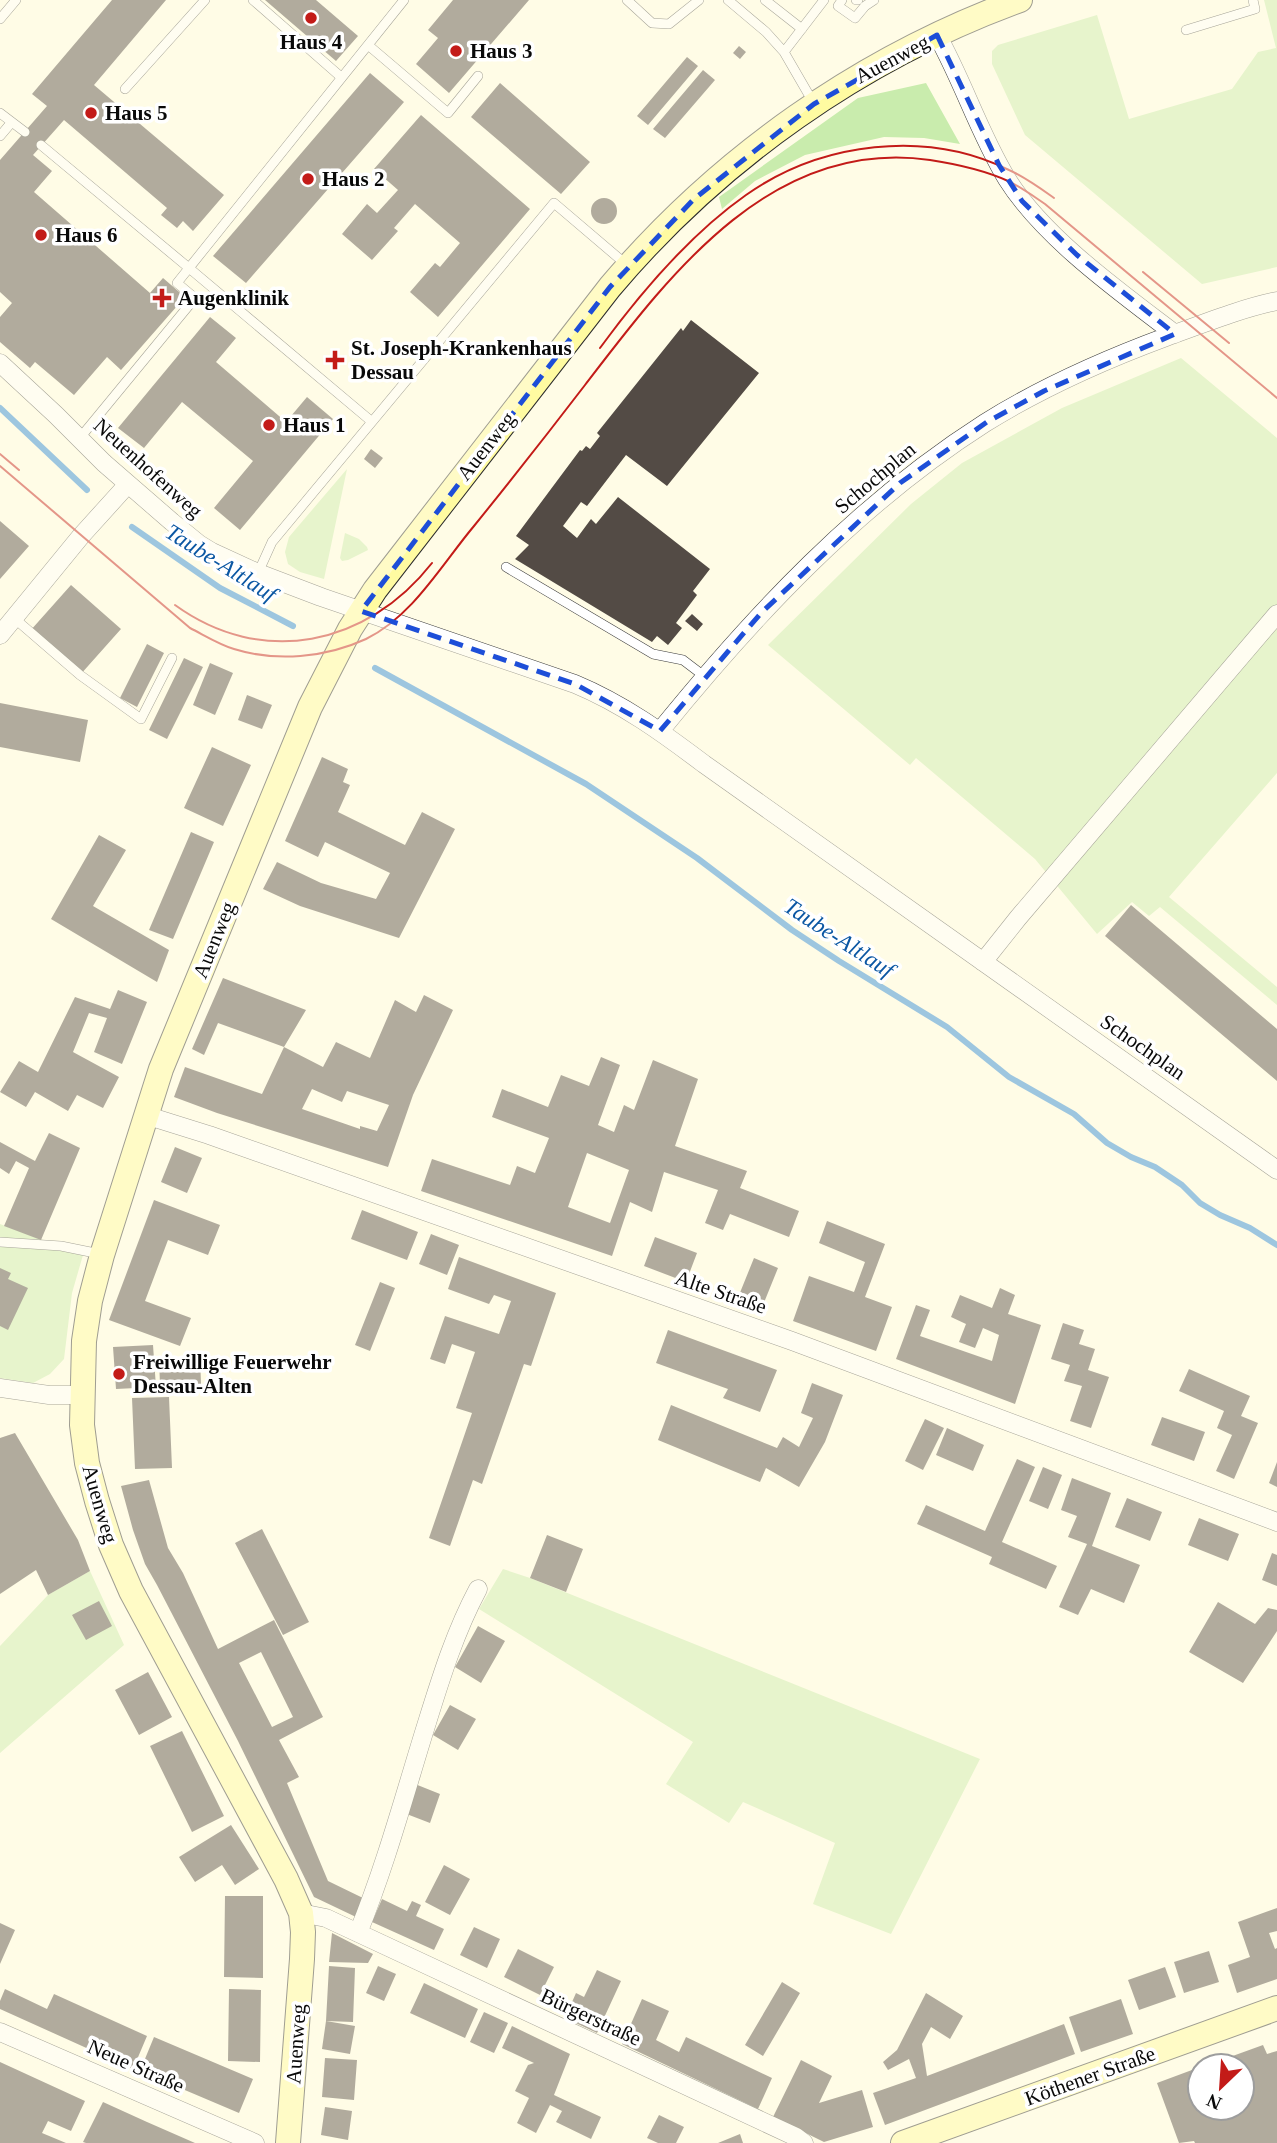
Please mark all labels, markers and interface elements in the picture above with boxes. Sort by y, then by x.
marker: Haus 4 [303,10,319,26]
street label: Auenweg [851,29,934,88]
place label: Haus 4 [280,30,343,54]
place label: Haus 3 [470,39,532,63]
marker: Haus 3 [448,43,464,59]
place label: Haus 5 [105,101,167,125]
marker: Haus 5 [83,105,99,121]
place label: Haus 2 [322,167,384,191]
marker: Haus 2 [300,171,316,187]
place label: Haus 6 [55,223,117,247]
marker: Haus 6 [33,227,49,243]
place label: Augenklinik [178,286,289,310]
marker: Augenklinik [152,288,172,308]
place label: St. Joseph-Krankenhaus Dessau [351,336,572,384]
marker: St. Joseph-Krankenhaus Dessau [325,350,345,370]
street label: Auenweg [452,407,521,485]
street label: Neuenhofenweg [89,413,208,523]
place label: Haus 1 [283,413,345,437]
marker: Haus 1 [261,417,277,433]
street label: Schochplan [830,437,921,519]
water label: Taube-Altlauf [161,519,284,609]
water label: Taube-Altlauf [779,893,902,985]
street label: Auenweg [188,898,240,982]
street label: Schochplan [1096,1009,1190,1085]
street label: Alte Straße [672,1265,770,1319]
place label: Freiwillige Feuerwehr Dessau-Alten [133,1350,331,1398]
marker: Freiwillige Feuerwehr Dessau-Alten [111,1366,127,1382]
street label: Auenweg [77,1462,123,1546]
street label: Bürgerstraße [537,1983,645,2051]
street label: Auenweg [281,2003,311,2085]
street label: Neue Straße [84,2034,188,2098]
street label: Köthener Straße [1022,2041,1158,2111]
north arrow [1186,2052,1256,2122]
text: N [1203,2089,1225,2114]

